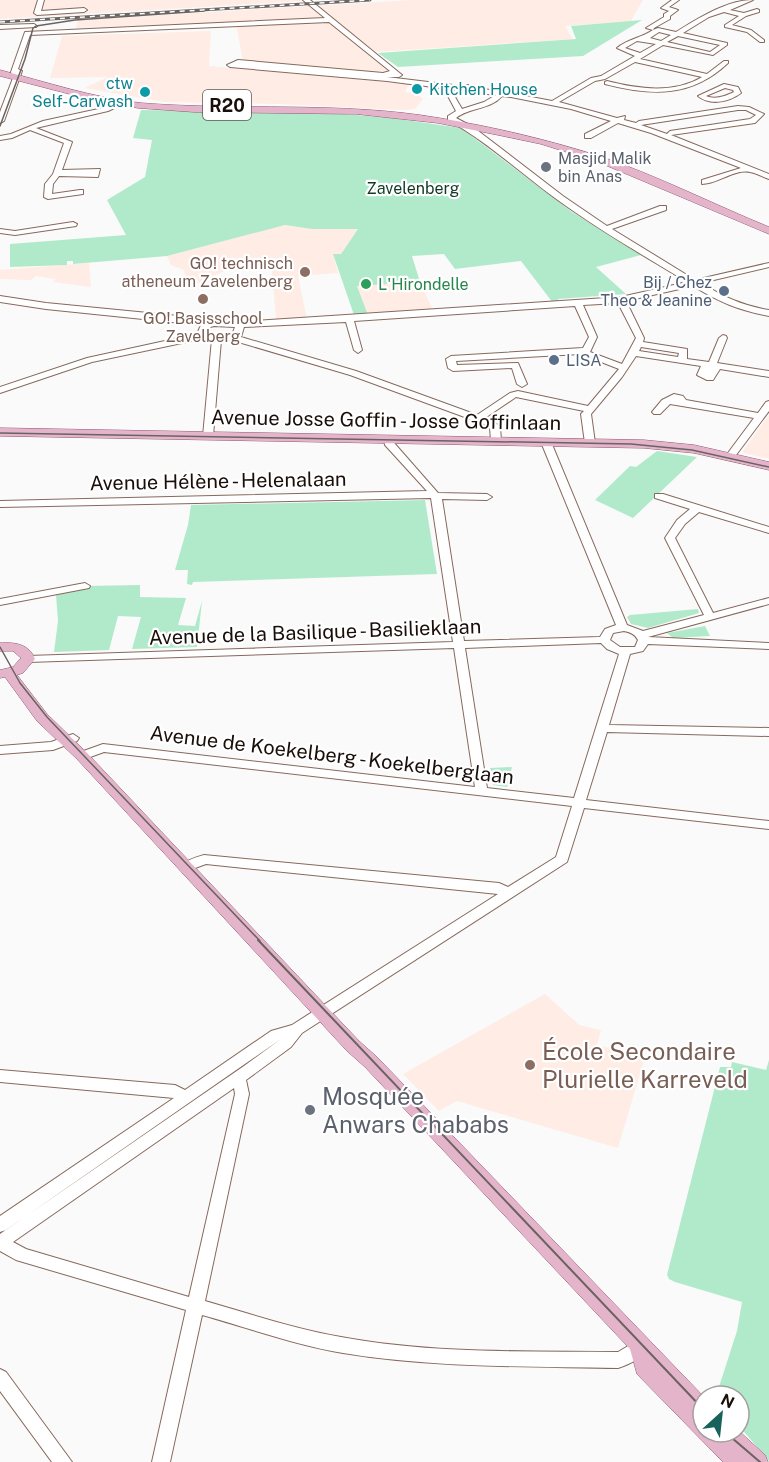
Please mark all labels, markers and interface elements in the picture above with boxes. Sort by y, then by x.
place label: ctw Self-Carwash [32,74,134,111]
place label: Kitchen House [429,80,538,99]
marker: Kitchen House [410,82,424,96]
marker: ctw Self-Carwash [138,85,152,99]
road number: R20 [203,90,251,120]
place label: Masjid Malik bin Anas [558,149,651,186]
marker: Masjid Malik bin Anas [539,160,553,174]
park label: Zavelenberg [366,179,460,198]
place label: GO! technisch atheneum Zavelenberg [121,254,293,291]
marker: GO! technisch atheneum Zavelenberg [298,265,312,279]
place label: Bij / Chez Theo & Jeanine [601,273,712,310]
place label: L'Hirondelle [378,275,469,294]
marker: L'Hirondelle [359,277,373,291]
marker: Bij / Chez Theo & Jeanine [717,284,731,298]
marker: GO! Basisschool Zavelberg [196,292,210,306]
place label: GO! Basisschool Zavelberg [143,309,263,346]
place label: LISA [566,351,602,370]
marker: LISA [547,353,561,367]
street label: Avenue Josse Goffin - Josse Goffinlaan [211,405,561,435]
street label: Avenue Hélène - Helenalaan [89,467,347,495]
street label: Avenue de la Basilique - Basilieklaan [148,614,482,650]
street label: Avenue de Koekelberg - Koekelberglaan [149,721,515,789]
place label: École Secondaire Plurielle Karreveld [542,1037,748,1093]
marker: École Secondaire Plurielle Karreveld [523,1058,537,1072]
place label: Mosquée Anwars Chababs [322,1082,509,1138]
marker: Mosquée Anwars Chababs [303,1103,317,1117]
north arrow [691,1384,751,1444]
text: N [718,1390,737,1412]

